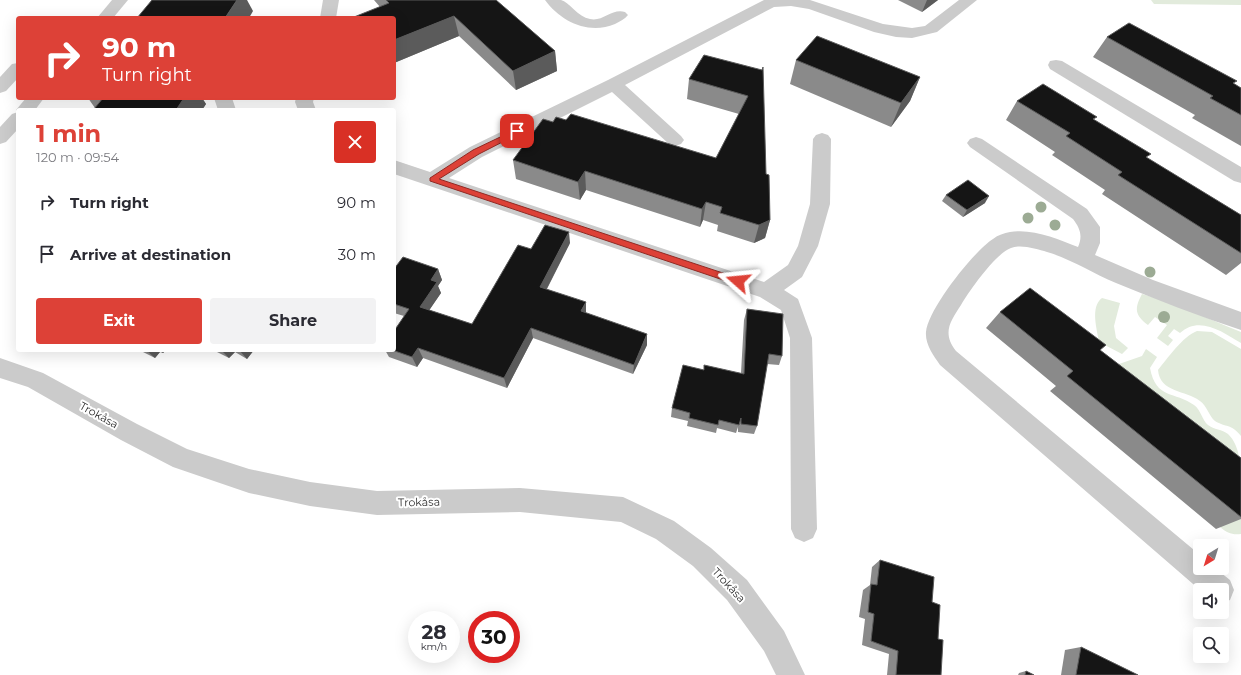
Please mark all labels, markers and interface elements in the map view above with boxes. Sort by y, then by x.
text: 90 m [102,30,176,64]
icon: right [36,32,88,84]
text: Turn right [102,64,192,86]
pin [500,114,534,148]
text: 1 min [36,119,101,148]
icon: arrive [506,120,528,142]
button: close [334,121,376,163]
text: 120 m · 09:54 [36,149,119,165]
icon: right [36,191,58,213]
text: Turn right [70,193,149,212]
text: 90 m [337,193,376,212]
icon: arrive [36,243,58,265]
text: Arrive at destination [70,245,231,264]
text: 30 m [338,245,376,264]
position arrow [717,260,759,302]
button: Exit [36,298,202,344]
button: Share [210,298,376,344]
street label: Trokåsa [77,399,121,431]
street label: Trokåsa [398,495,440,509]
north arrow [1193,539,1229,575]
map controls [1193,539,1229,663]
street label: Trokåsa [710,565,748,605]
button: sound [1193,583,1229,619]
speed limit sign: 30 [468,611,520,663]
text: 28 [422,620,447,644]
button: search [1193,627,1229,663]
text: km/h [421,640,447,653]

